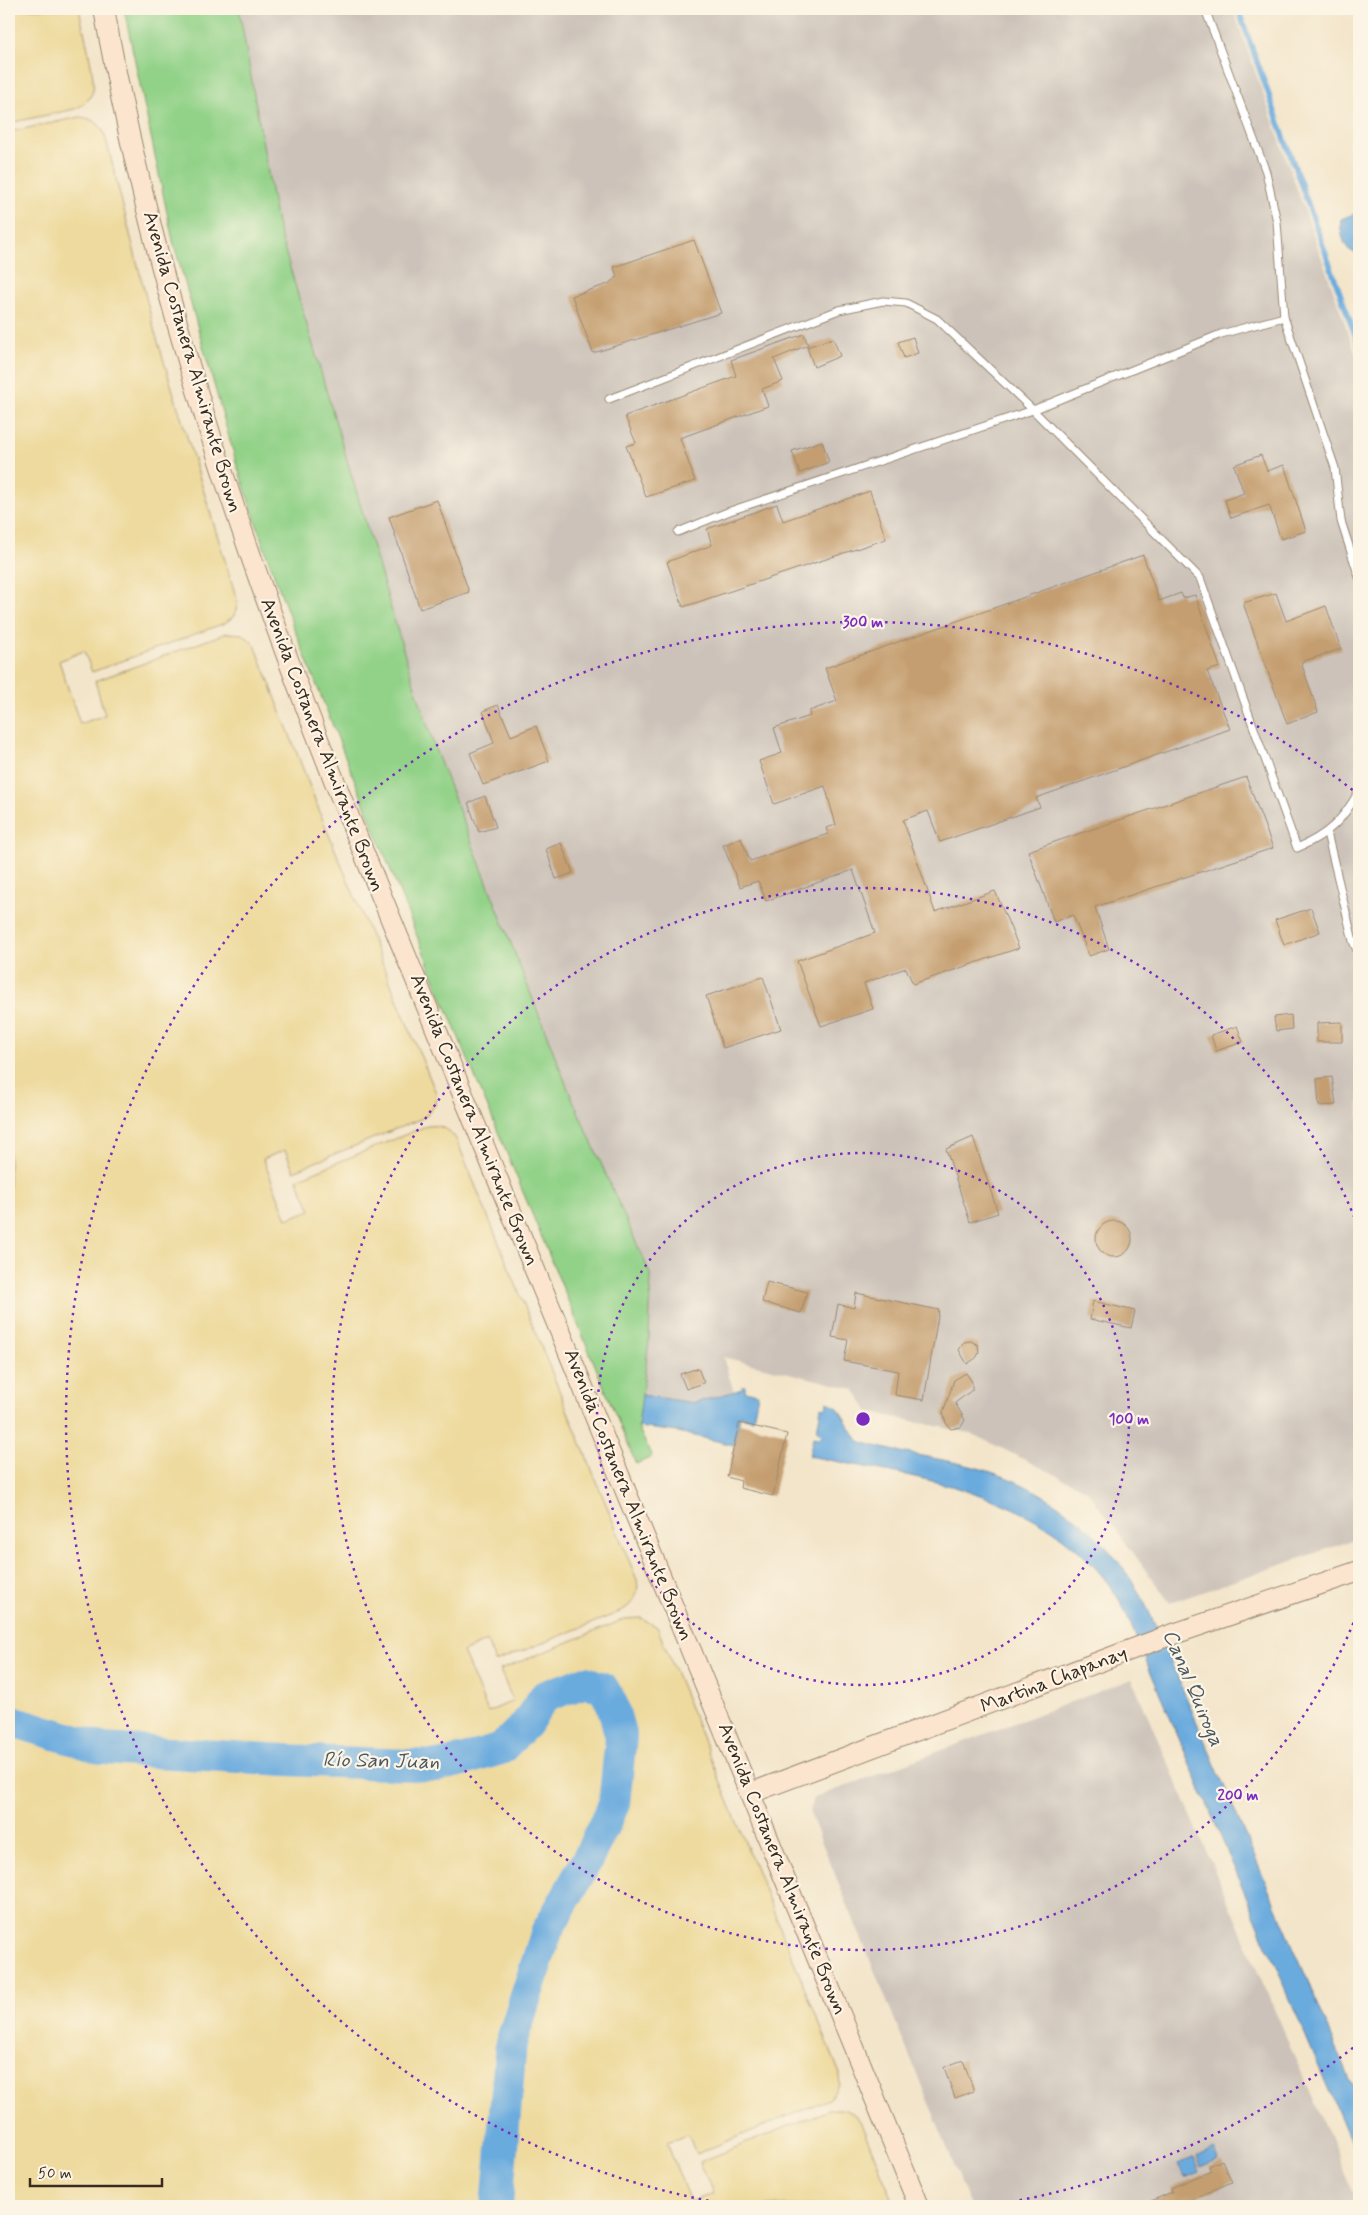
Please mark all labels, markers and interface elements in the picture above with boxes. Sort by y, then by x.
street label: Avenida Costanera Almirante Brown [136,208,248,516]
street label: Avenida Costanera Almirante Brown [253,594,391,896]
text: 300 m [843,613,883,633]
street label: Avenida Costanera Almirante Brown [403,970,545,1270]
street label: Avenida Costanera Almirante Brown [557,1345,699,1645]
centre of rings [854,1410,872,1428]
text: 100 m [1109,1410,1149,1430]
water label: Canal Quiroga [1156,1625,1230,1751]
street label: Martina Chapanay [977,1640,1131,1720]
street label: Avenida Costanera Almirante Brown [711,1719,853,2019]
water label: Río San Juan [322,1746,440,1776]
text: 200 m [1218,1786,1259,1806]
scale bar [30,2155,162,2187]
text: 50 m [38,2164,72,2184]

